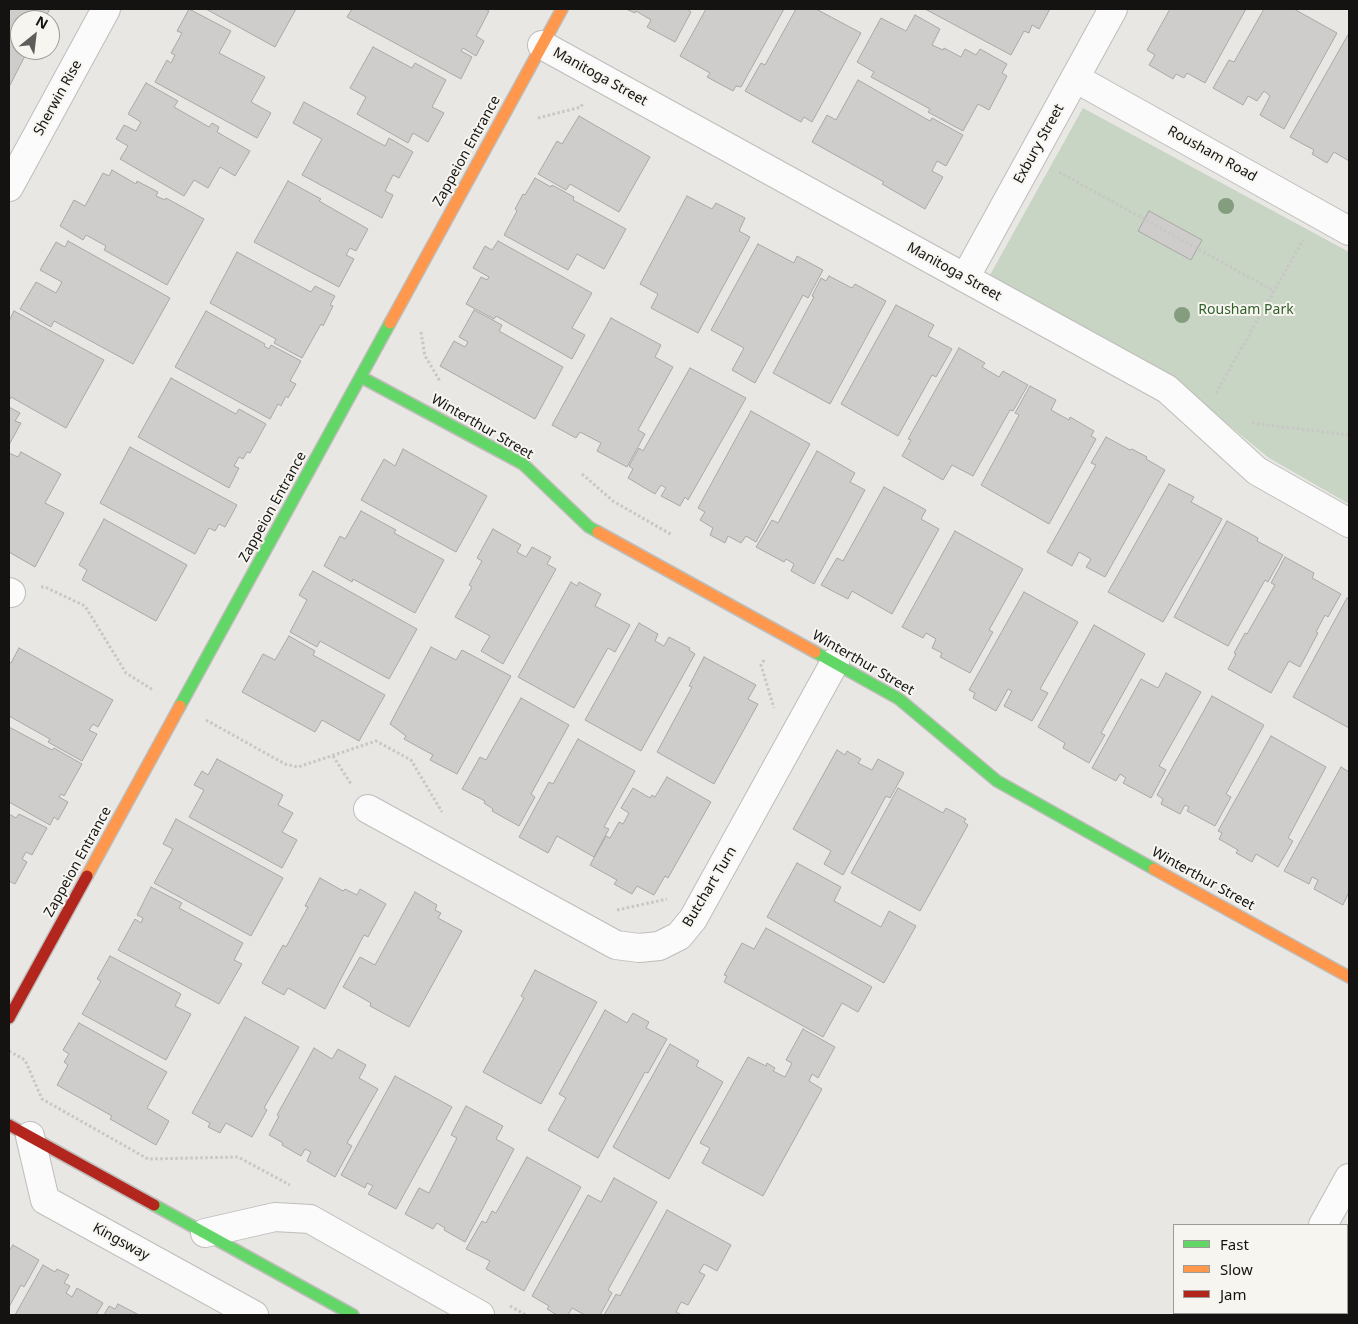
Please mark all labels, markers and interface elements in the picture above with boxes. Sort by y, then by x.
north arrow [10,10,60,60]
text: N [32,11,52,33]
street label: Manitoga Street [550,44,650,110]
street label: Sherwin Rise [30,57,86,139]
street label: Zappeion Entrance [430,93,504,209]
street label: Exbury Street [1010,101,1068,187]
street label: Rousham Road [1164,123,1260,185]
street label: Manitoga Street [904,239,1004,305]
park label: Rousham Park [1198,302,1294,318]
street label: Winterthur Street [428,391,536,463]
street label: Zappeion Entrance [236,449,310,565]
street label: Winterthur Street [809,627,917,699]
street label: Zappeion Entrance [41,804,115,920]
street label: Butchart Turn [679,844,741,930]
street label: Winterthur Street [1149,844,1257,914]
street label: Kingsway [90,1220,152,1264]
legend [1173,1224,1348,1314]
text: Fast [1220,1234,1249,1254]
text: Slow [1220,1259,1253,1279]
text: Jam [1220,1284,1247,1304]

